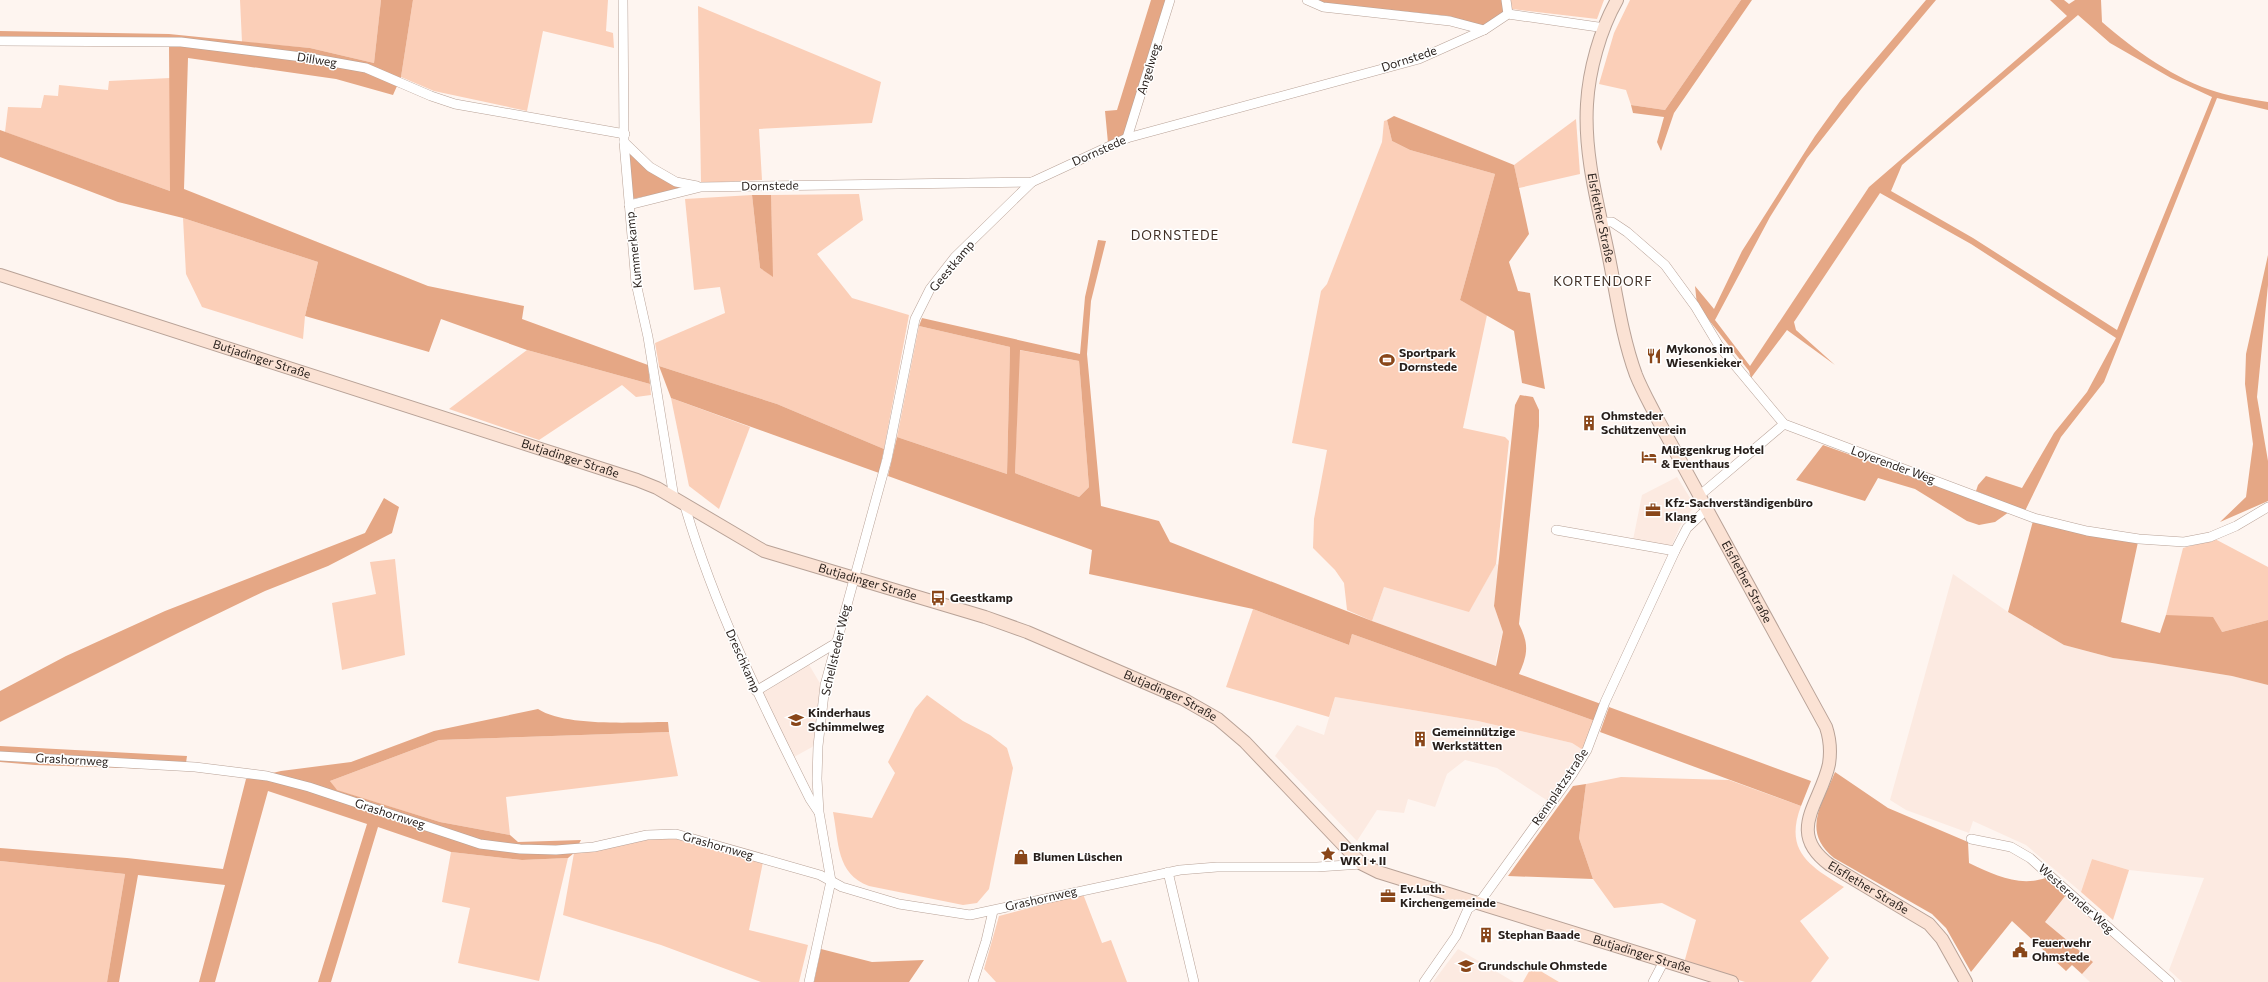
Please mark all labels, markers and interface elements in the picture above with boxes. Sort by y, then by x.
street label: Angelweg [1134,41,1163,96]
street label: Dornstede [1379,43,1438,74]
street label: Dillweg [296,49,339,69]
street label: Dornstede [1069,132,1128,168]
street label: Elsflether Straße [1586,172,1618,264]
street label: Dornstede [741,177,799,193]
street label: Kummerkamp [622,211,644,289]
district label: DORNSTEDE [1131,227,1219,243]
street label: Geestkamp [926,237,977,294]
district label: KORTENDORF [1553,273,1653,289]
street label: Butjadinger Straße [211,336,313,381]
place label: Mykonos im Wiesenkieker [1666,341,1742,369]
place label: Sportpark Dornstede [1399,345,1457,373]
restaurant icon: Mykonos im Wiesenkieker [1645,347,1663,365]
sports icon: Sportpark Dornstede [1378,351,1396,369]
place label: Ohmsteder Schützenverein [1601,408,1686,436]
building icon: Ohmsteder Schützenverein [1580,414,1598,432]
street label: Butjadinger Straße [520,435,621,480]
place label: Müggenkrug Hotel & Eventhaus [1661,442,1764,470]
street label: Loyerender Weg [1849,442,1938,486]
hotel icon: Müggenkrug Hotel & Eventhaus [1640,448,1658,466]
place label: Kfz-Sachverständigenbüro Klang [1665,495,1813,523]
office icon: Kfz-Sachverständigenbüro Klang [1644,501,1662,519]
street label: Elsflether Straße [1719,538,1776,625]
street label: Butjadinger Straße [817,560,919,602]
bus stop icon: Geestkamp [929,589,947,607]
place label: Geestkamp [950,590,1013,604]
street label: Schellsteder Weg [818,602,852,697]
street label: Dreschkamp [724,627,764,695]
street label: Butjadinger Straße [1122,666,1220,723]
place label: Kinderhaus Schimmelweg [808,705,885,733]
school or university icon: Kinderhaus Schimmelweg [787,711,805,729]
place label: Gemeinnützige Werkstätten [1432,724,1515,752]
building icon: Gemeinnützige Werkstätten [1411,730,1429,748]
street label: Rennplatzstraße [1528,745,1590,828]
street label: Grashornweg [35,750,109,768]
street label: Grashornweg [353,795,428,831]
street label: Grashornweg [681,828,756,862]
place label: Denkmal WK I + II [1340,839,1389,867]
place icon: Denkmal WK I + II [1319,845,1337,863]
shop icon: Blumen Lüschen [1012,848,1030,866]
place label: Blumen Lüschen [1033,849,1123,863]
street label: Elsflether Straße [1826,857,1912,916]
street label: Westerender Weg [2036,861,2118,936]
place label: Ev.Luth. Kirchengemeinde [1400,881,1496,909]
street label: Grashornweg [1004,883,1078,913]
office icon: Ev.Luth. Kirchengemeinde [1379,887,1397,905]
building icon: Stephan Baade [1477,926,1495,944]
place label: Stephan Baade [1498,927,1580,941]
street label: Butjadinger Straße [1591,931,1693,975]
place label: Feuerwehr Ohmstede [2032,935,2091,963]
public building icon: Feuerwehr Ohmstede [2011,941,2029,959]
school or university icon: Grundschule Ohmstede [1457,957,1475,975]
place label: Grundschule Ohmstede [1478,958,1607,972]

